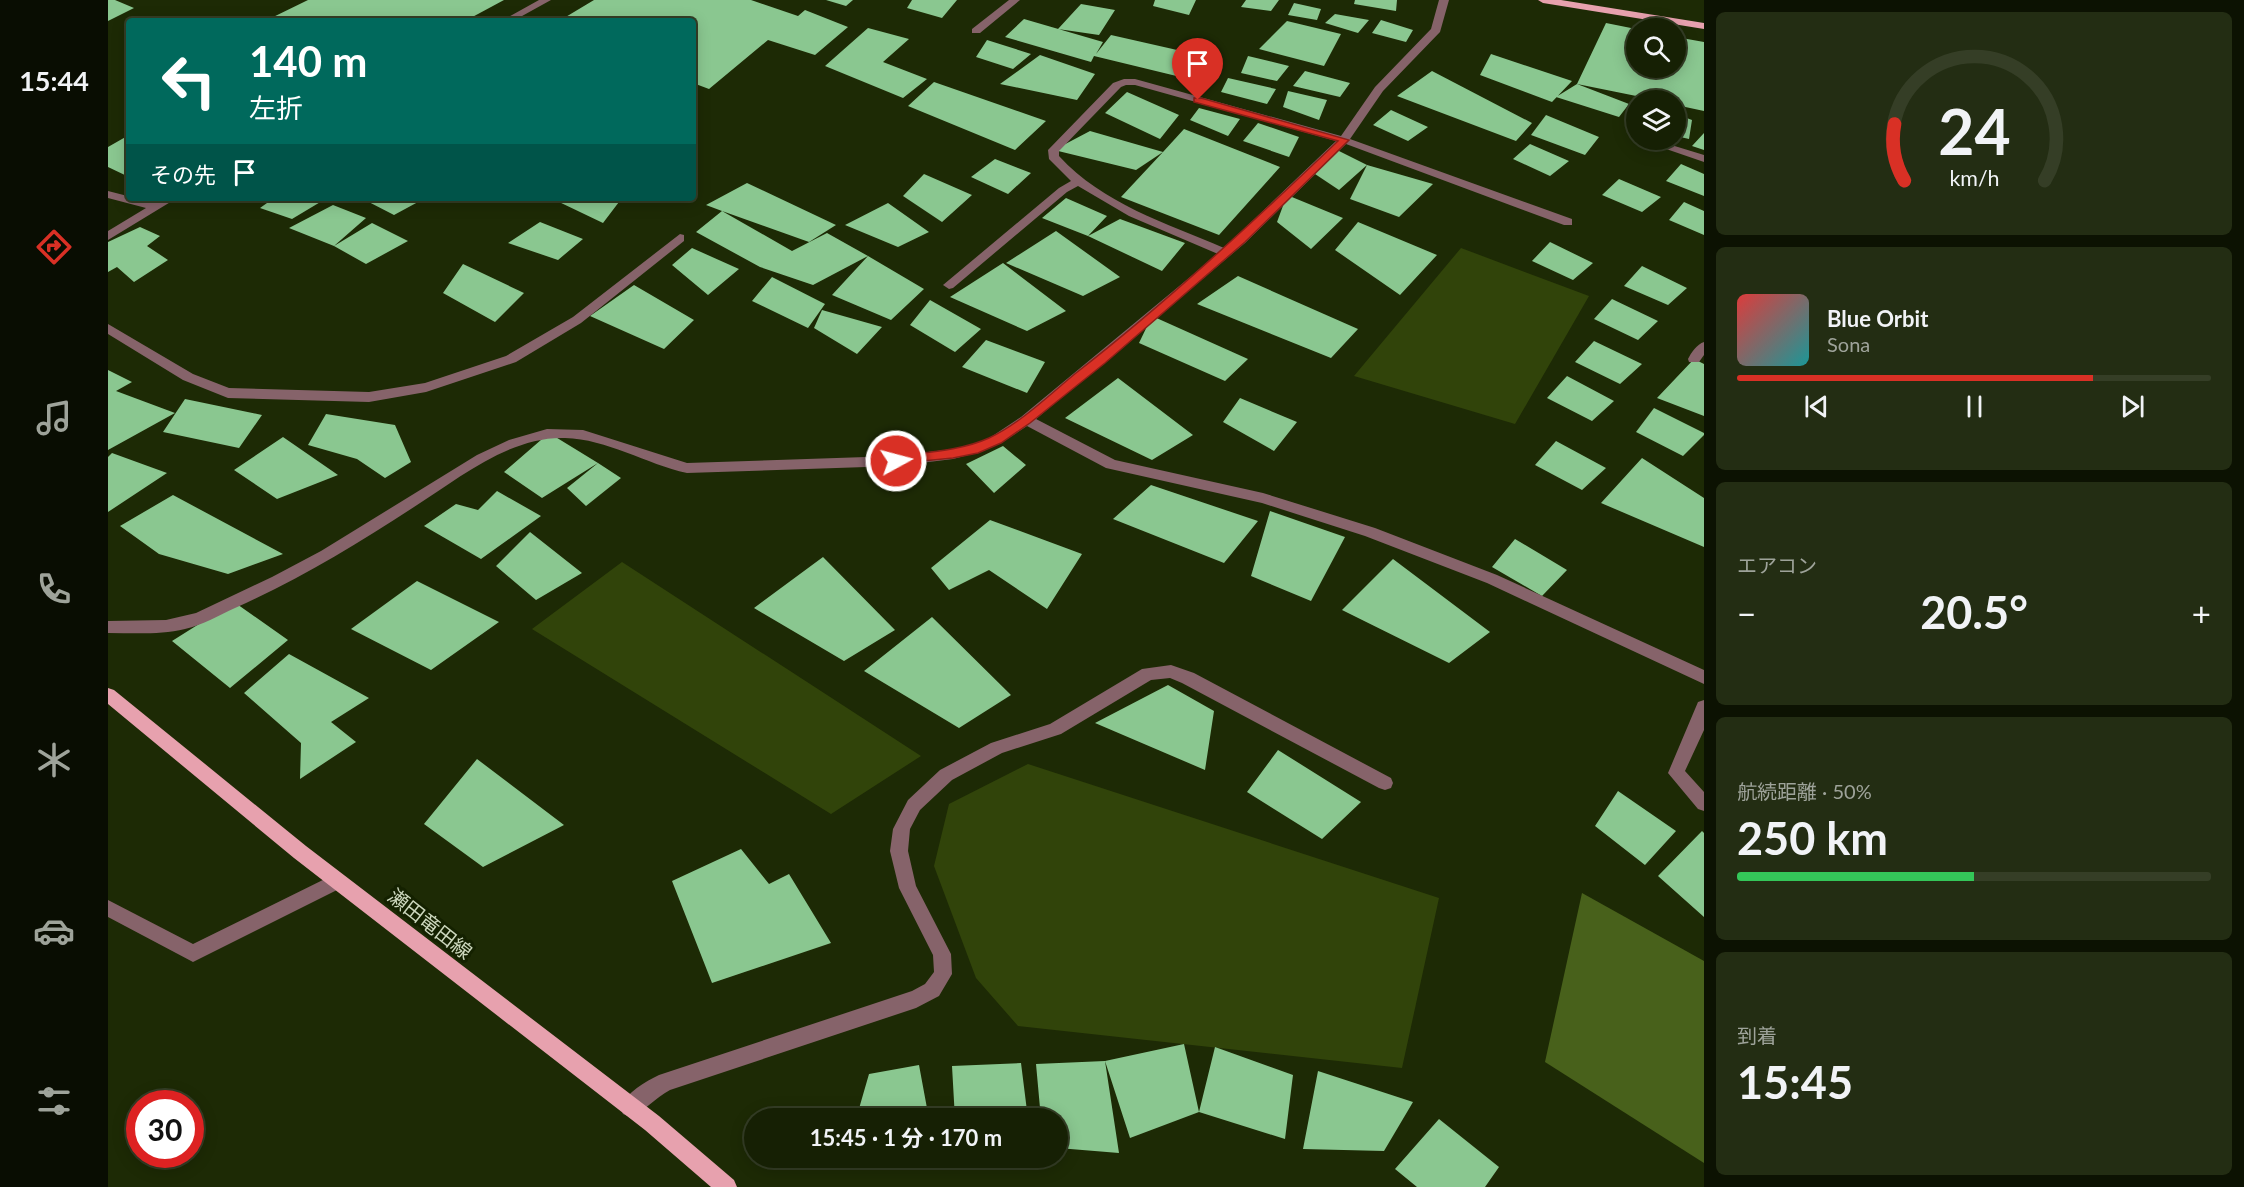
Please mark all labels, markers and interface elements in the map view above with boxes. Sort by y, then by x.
map controls [1626,18,1686,150]
button: search [1626,18,1686,78]
text: 140 m [249,36,367,86]
pin [1172,38,1223,100]
icon: left [150,42,228,120]
icon: arrive [1181,47,1214,80]
text: 15:44 [19,64,89,97]
button: layers [1626,90,1686,150]
text: 左折 [249,91,303,124]
text: 24 [1938,93,2010,168]
icon: arrive [228,156,261,189]
text: その先 [150,161,216,188]
text: km/h [1949,165,1999,191]
icon: directions [33,226,75,268]
text: Blue Orbit [1827,305,1928,332]
text: Sona [1827,332,1870,356]
icon: previous [1800,390,1833,423]
icon: pause [1958,390,1991,423]
icon: next [2116,390,2149,423]
icon: music [33,397,75,439]
position arrow [864,429,928,493]
text: エアコン [1737,553,1817,577]
icon: phone [33,568,75,610]
text: 20.5° [1920,585,2028,639]
text: − [1737,593,1756,633]
text: + [2192,593,2211,633]
icon: climate [33,739,75,781]
text: 航続距離 · 50% [1737,779,1872,803]
text: 250 km [1737,811,1888,865]
street label: 瀬田竜田線 [384,883,477,963]
icon: car [33,910,75,952]
text: 到着 [1737,1023,1777,1047]
text: 15:45 [1737,1055,1853,1109]
icon: filters [33,1080,75,1122]
speed limit sign: 30 [126,1090,204,1168]
text: 15:45 · 1 分 · 170 m [810,1124,1002,1151]

